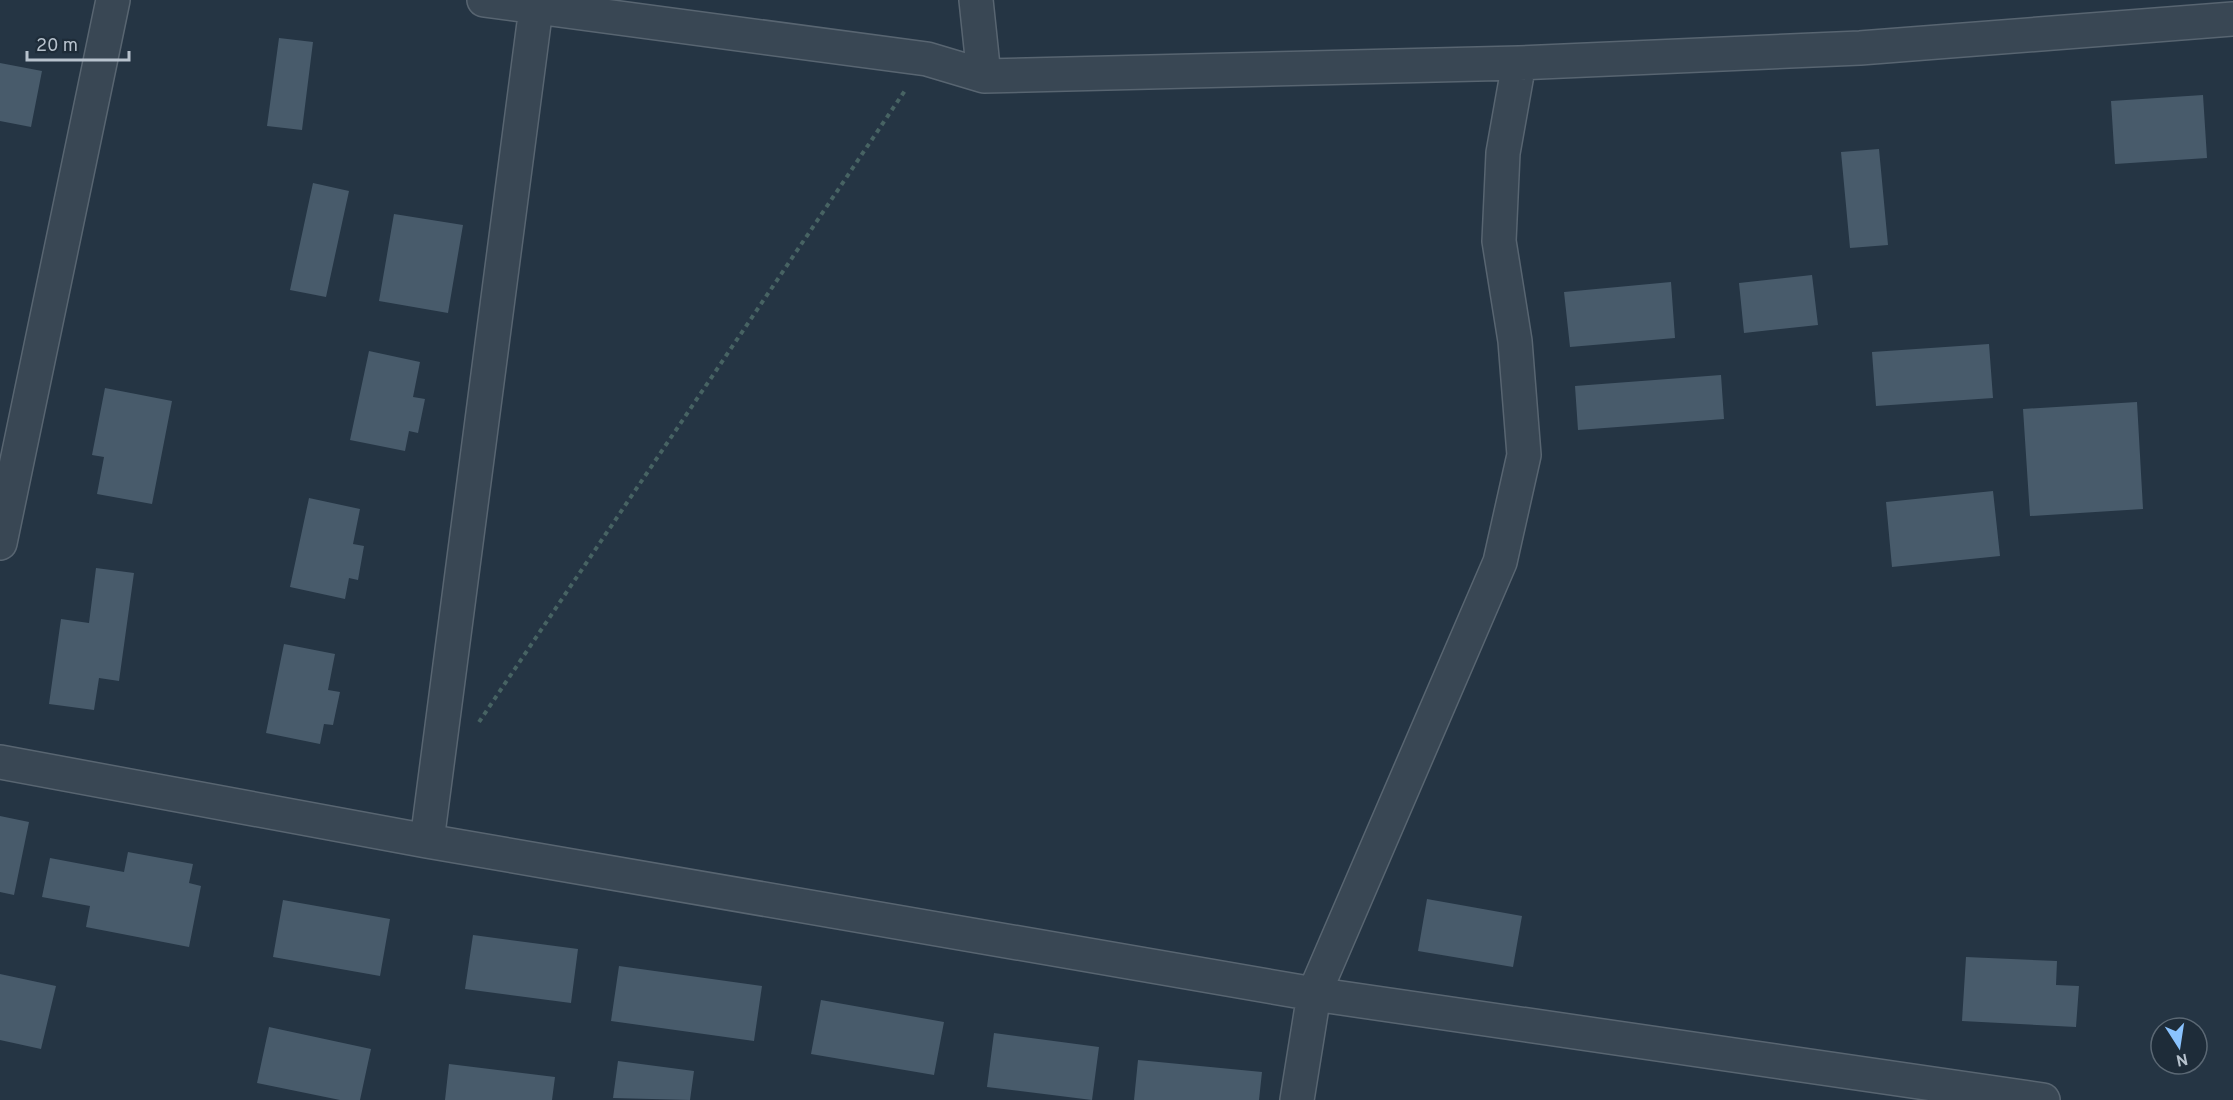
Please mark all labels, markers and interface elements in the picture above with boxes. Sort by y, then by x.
scale bar [27,24,129,62]
text: 20 m [36,35,78,58]
north arrow [2149,1016,2209,1076]
text: N [2174,1048,2189,1070]

